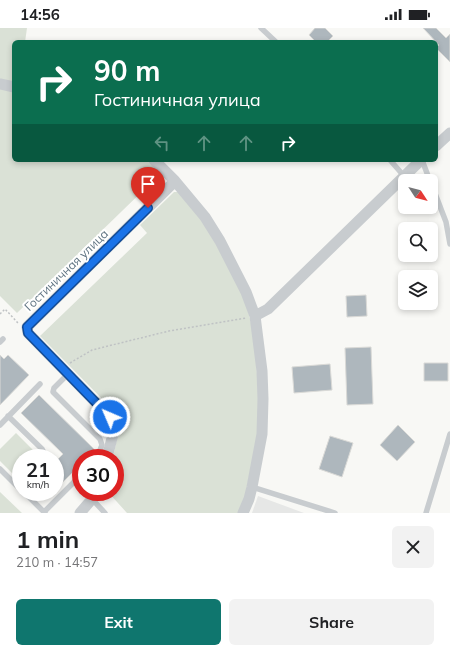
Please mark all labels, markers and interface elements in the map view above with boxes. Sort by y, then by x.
text: 14:56 [20,5,60,24]
text: 90 m [94,53,160,88]
icon: right [28,56,80,108]
text: Гостиничная улица [94,88,261,111]
icon: left [151,132,173,154]
icon: ahead [193,132,215,154]
icon: ahead [235,132,257,154]
icon: right [277,132,299,154]
pin [131,167,165,208]
icon: arrive [137,173,159,195]
north arrow [398,174,438,214]
map controls [398,174,438,310]
button: search [398,222,438,262]
street label: Гостиничная улица [21,226,111,314]
button: layers [398,270,438,310]
position arrow [89,396,131,438]
speed limit sign: 30 [72,449,124,501]
text: 21 [26,457,50,482]
text: km/h [27,478,49,491]
text: 1 min [16,524,79,554]
button: close [392,526,434,568]
text: 210 m · 14:57 [16,554,98,570]
button: Exit [16,599,221,645]
button: Share [229,599,434,645]

